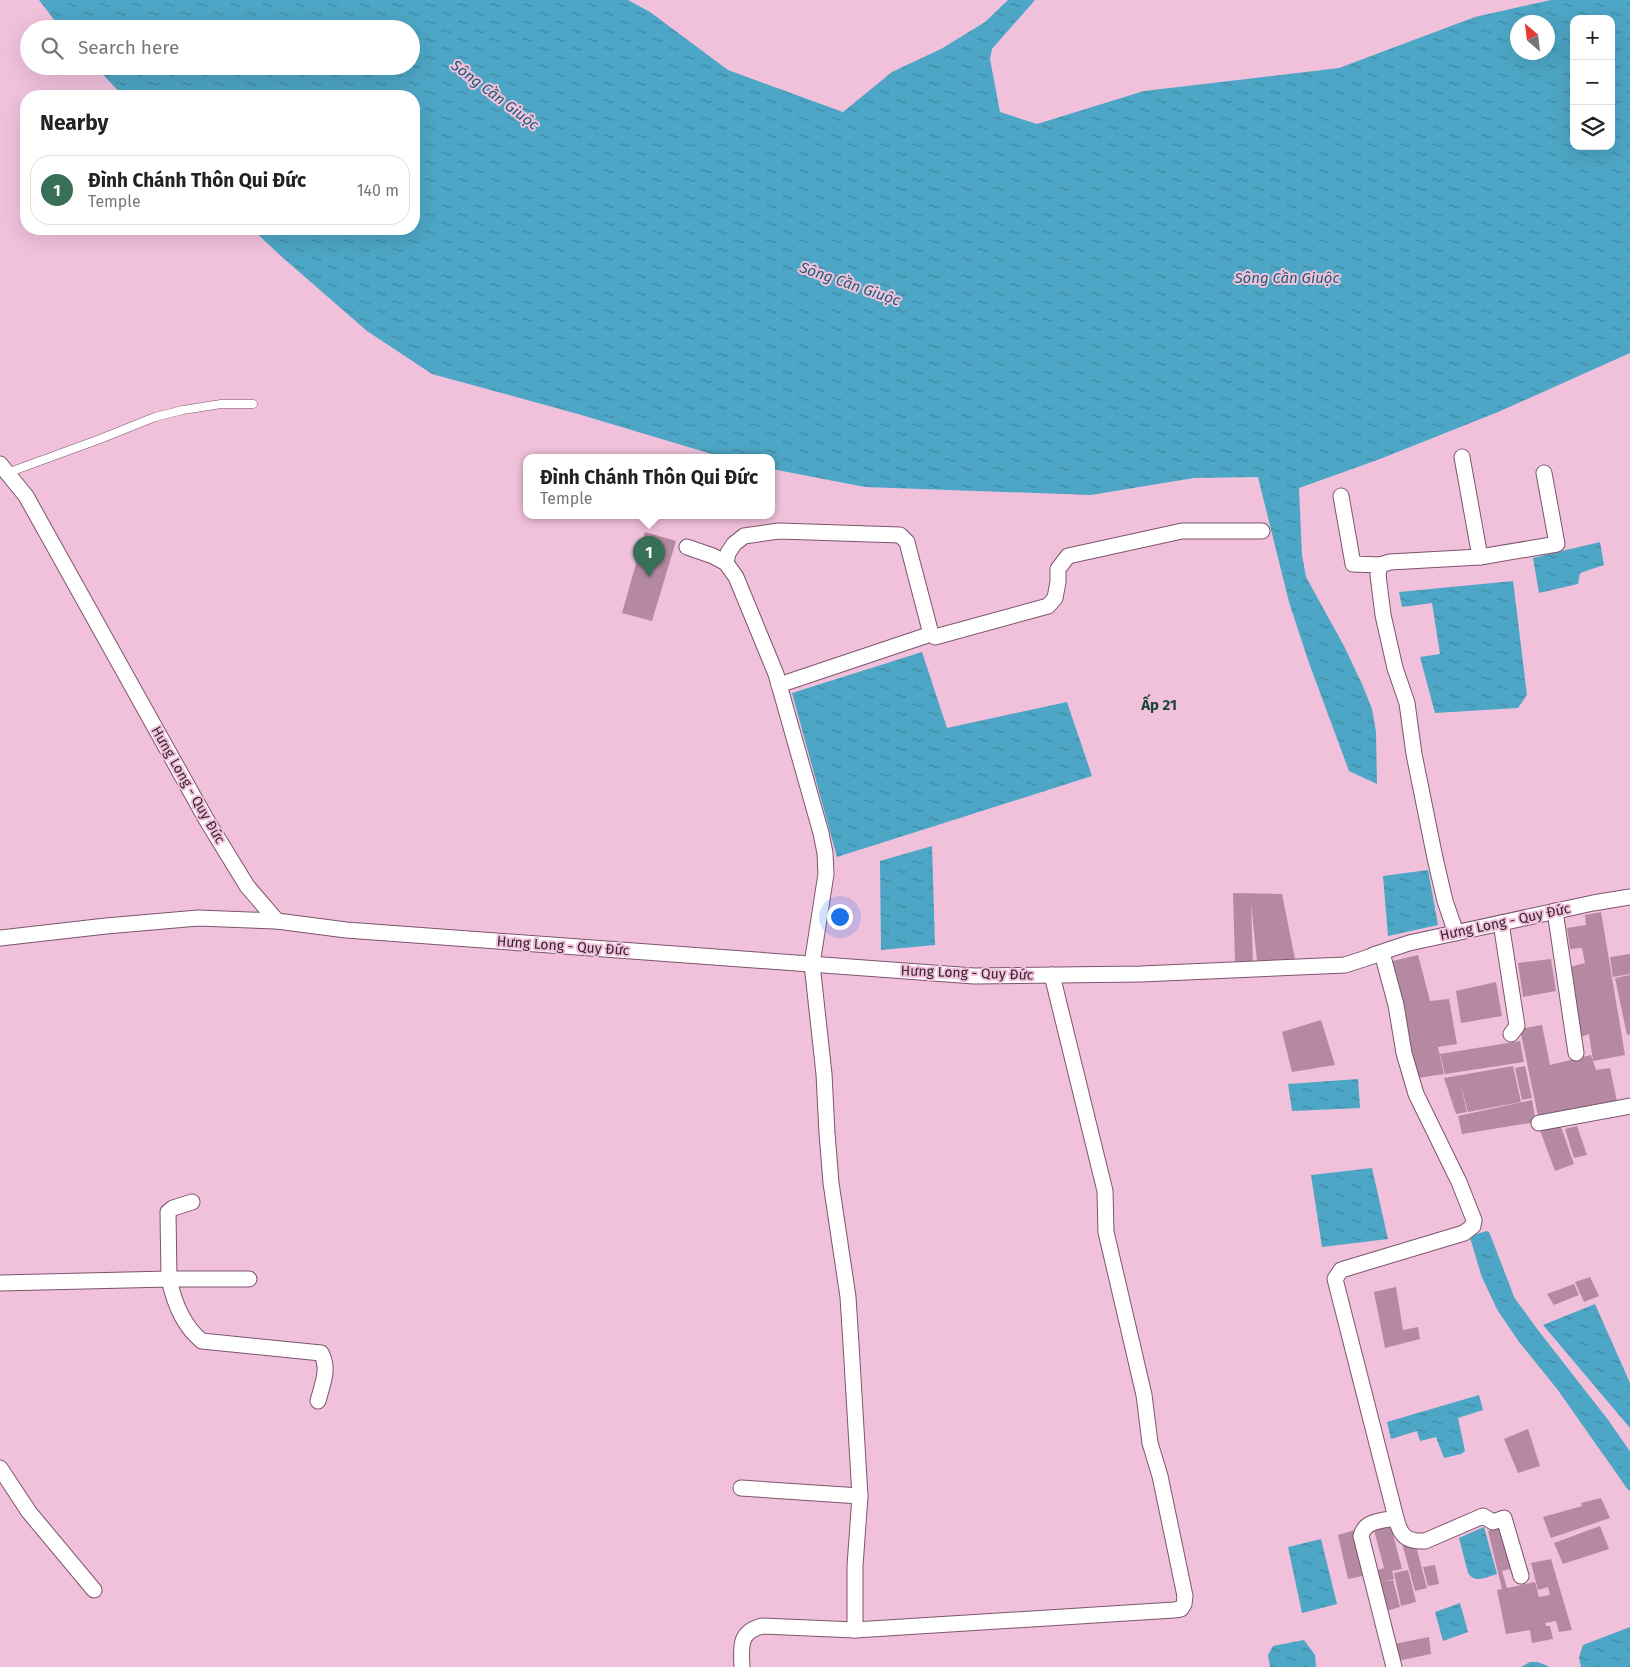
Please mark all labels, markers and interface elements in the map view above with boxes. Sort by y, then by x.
north arrow [1510,15,1555,60]
map controls [1570,15,1615,150]
button: + [1570,15,1615,60]
search box [20,20,420,75]
icon: search [38,34,66,62]
text: Search here [78,36,179,59]
water label: Sông Cần Giuộc [447,56,543,134]
button: − [1570,60,1615,105]
button: layers [1570,105,1615,150]
text: Nearby [40,110,108,136]
text: Đình Chánh Thôn Qui Đức [88,169,306,192]
text: 1 [53,181,61,200]
text: 140 m [357,181,399,200]
text: Temple [88,192,141,211]
water label: Sông Cần Giuộc [796,258,904,310]
water label: Sông Cần Giuộc [1233,269,1340,287]
popup [523,454,775,519]
text: Đình Chánh Thôn Qui Đức [540,466,758,489]
text: Temple [540,489,593,508]
pin: 1 [633,536,665,577]
district label: Ấp 21 [1140,693,1177,714]
street label: Hưng Long - Quy Đức [147,723,229,847]
street label: Hưng Long - Quy Đức [1438,900,1572,944]
your location [827,904,853,930]
street label: Hưng Long - Quy Đức [496,933,630,959]
street label: Hưng Long - Quy Đức [900,962,1034,984]

